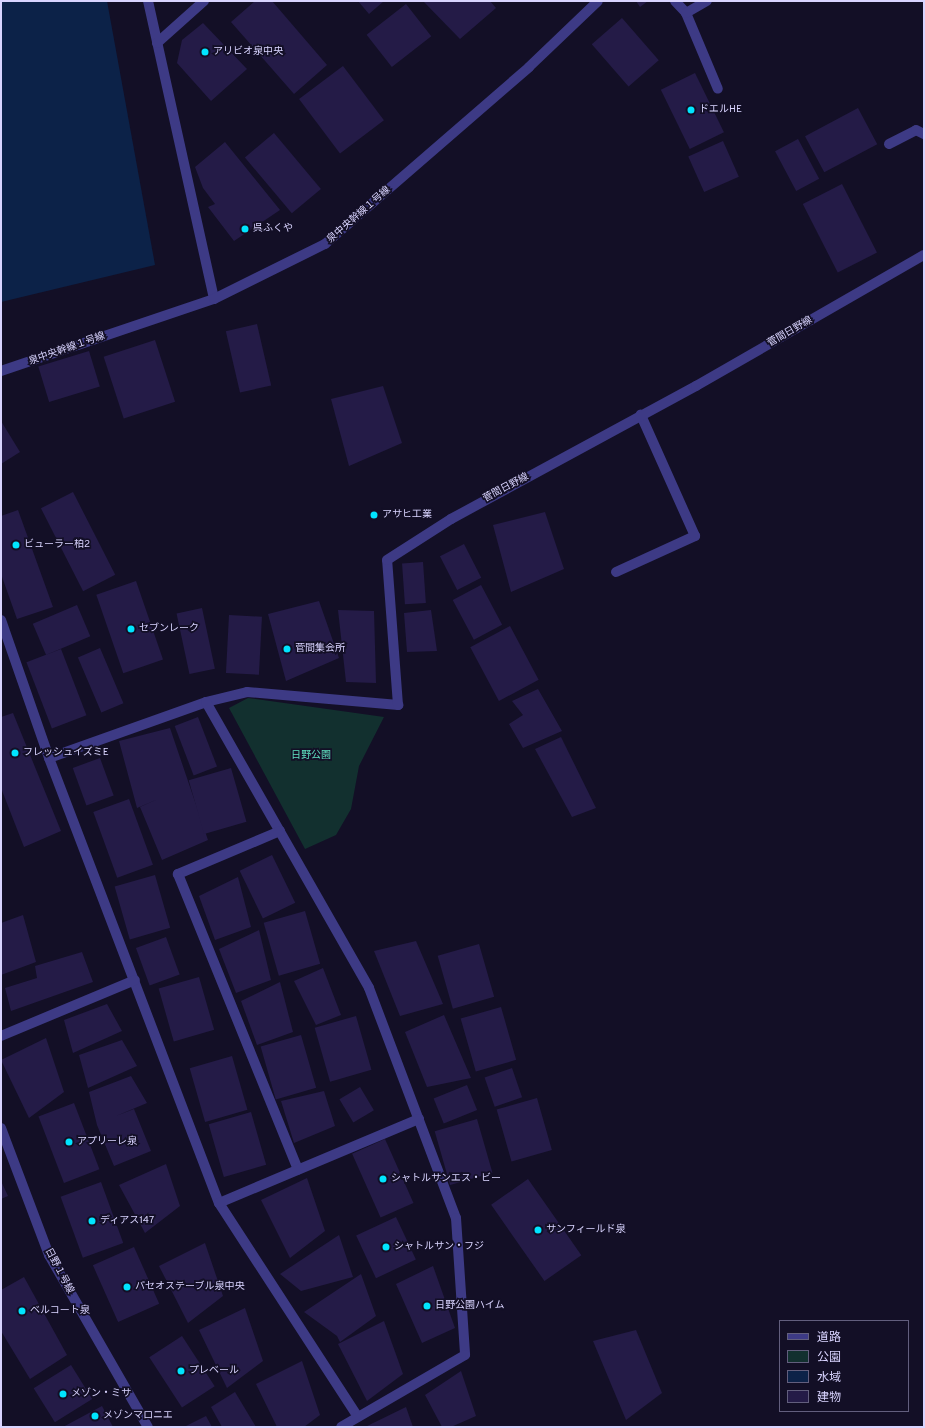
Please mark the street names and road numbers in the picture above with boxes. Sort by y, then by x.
street label: 泉中央幹線１号線 [325,184,393,246]
street label: 菅間日野線 [765,314,815,350]
street label: 泉中央幹線１号線 [27,330,107,368]
street label: 菅間日野線 [481,471,531,505]
street label: 日野１号線 [42,1246,76,1296]

